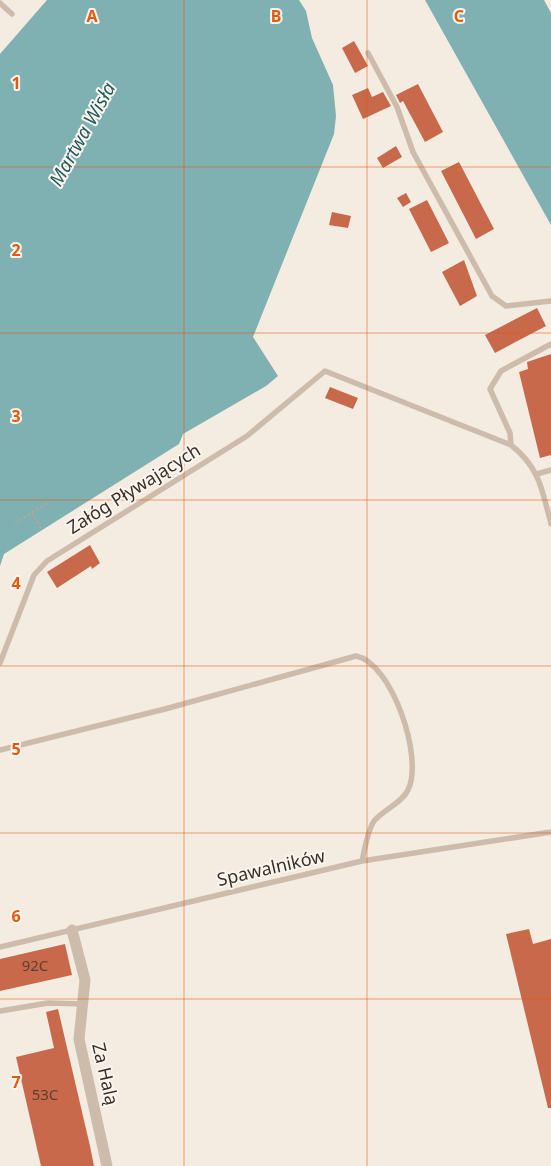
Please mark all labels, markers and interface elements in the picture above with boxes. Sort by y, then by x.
text: A [86,5,98,27]
text: B [271,5,281,27]
text: C [454,5,464,27]
text: 1 [11,72,21,94]
water label: Martwa Wisła [43,77,121,191]
text: 2 [11,239,21,261]
text: 3 [11,405,21,427]
street label: Załóg Pływających [62,437,205,539]
text: 4 [11,572,21,594]
text: 5 [11,738,21,760]
street label: Spawalników [214,843,327,891]
text: 6 [11,905,21,927]
house number: 92C [22,955,49,975]
street label: Za Halą [87,1040,125,1107]
text: 7 [11,1071,21,1093]
house number: 53C [32,1084,59,1104]

